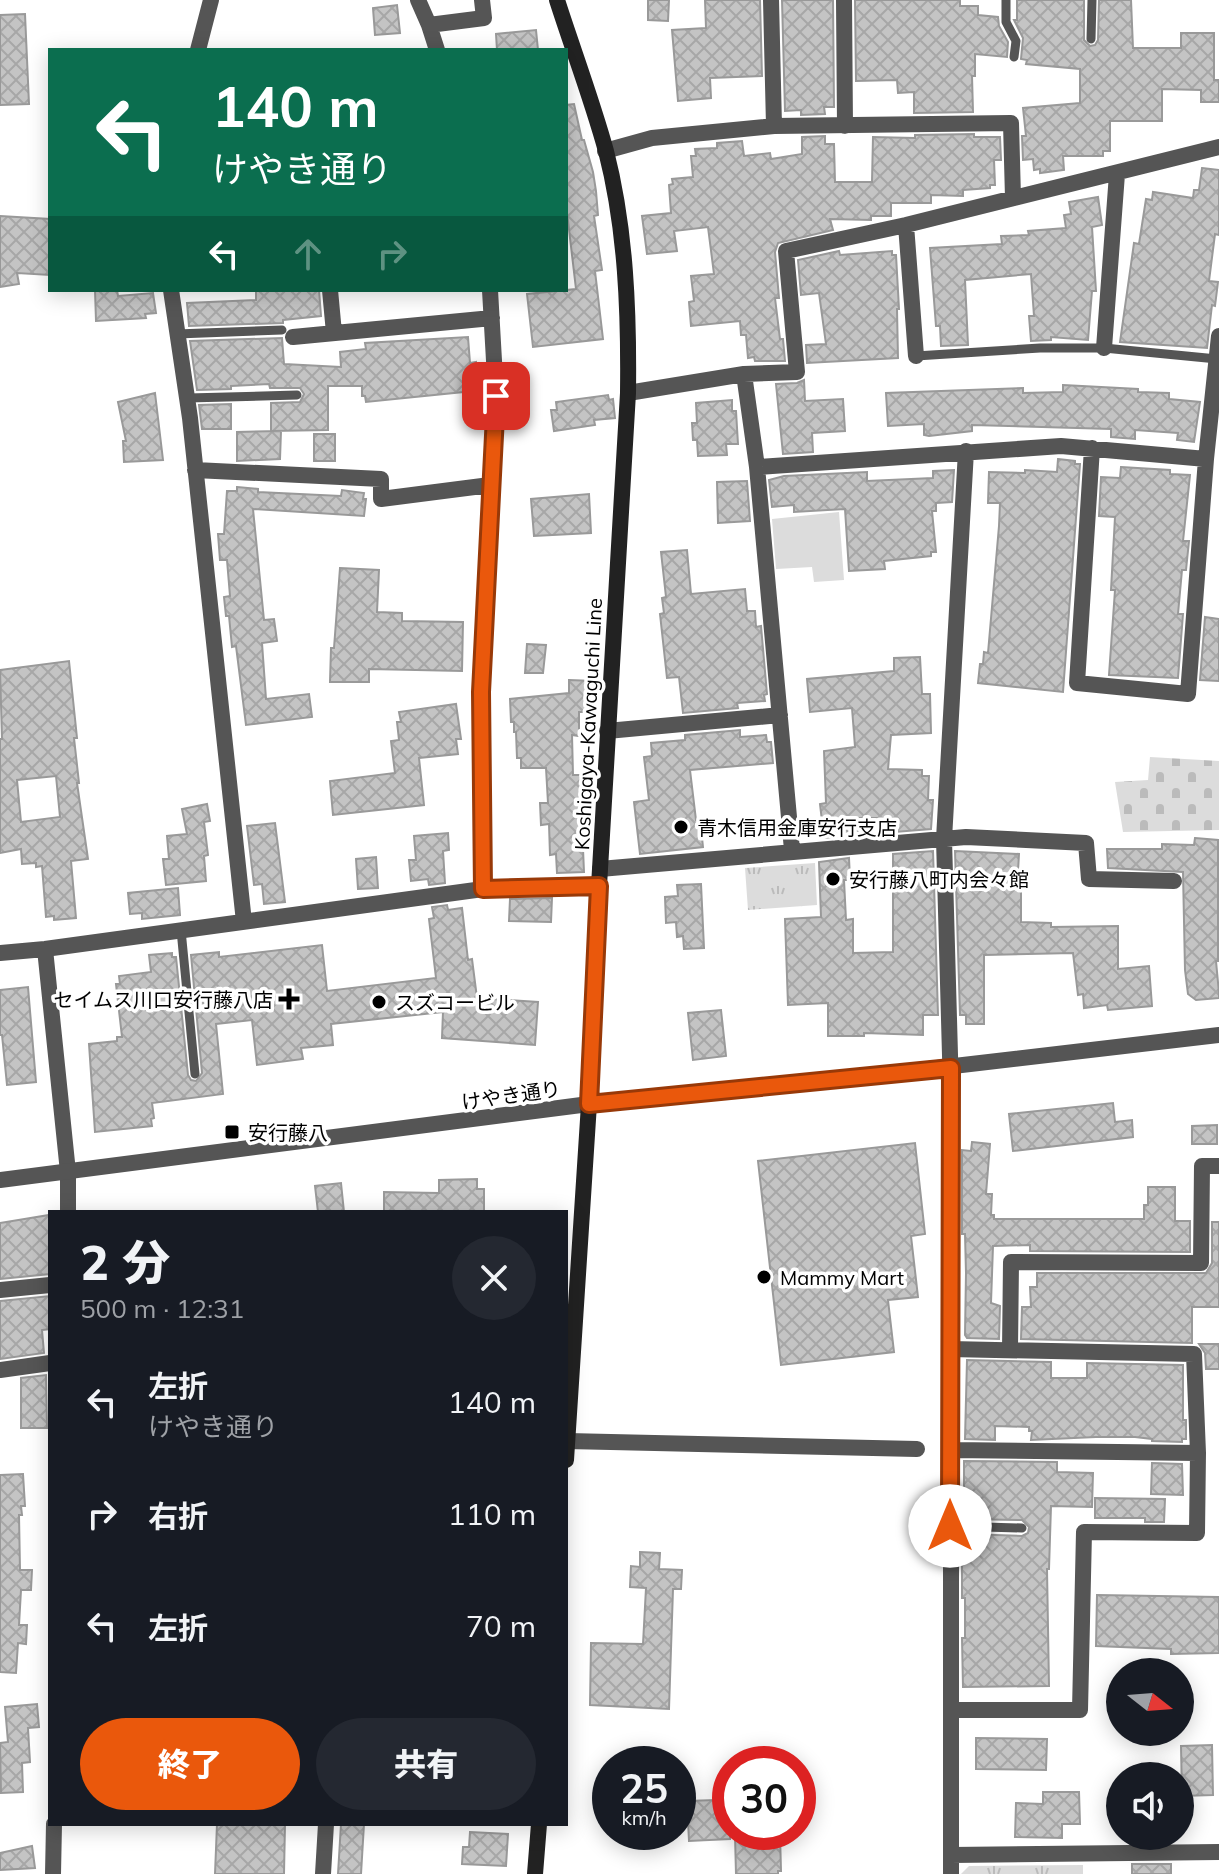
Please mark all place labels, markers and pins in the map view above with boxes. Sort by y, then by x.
pin [462,362,530,430]
place label: 青木信用金庫安行支店 [697,815,897,840]
marker: 青木信用金庫安行支店 [672,818,690,836]
place label: 安行藤八町内会々館 [849,867,1029,892]
marker: 安行藤八町内会々館 [824,870,842,888]
place label: セイムス川口安行藤八店 [53,987,273,1012]
marker: セイムス川口安行藤八店 [280,990,298,1008]
place label: スズコービル [395,990,515,1015]
marker: スズコービル [370,993,388,1011]
place label: 安行藤八 [248,1120,328,1145]
marker: 安行藤八 [223,1123,241,1141]
place label: Mammy Mart [780,1265,904,1290]
marker: Mammy Mart [755,1268,773,1286]

